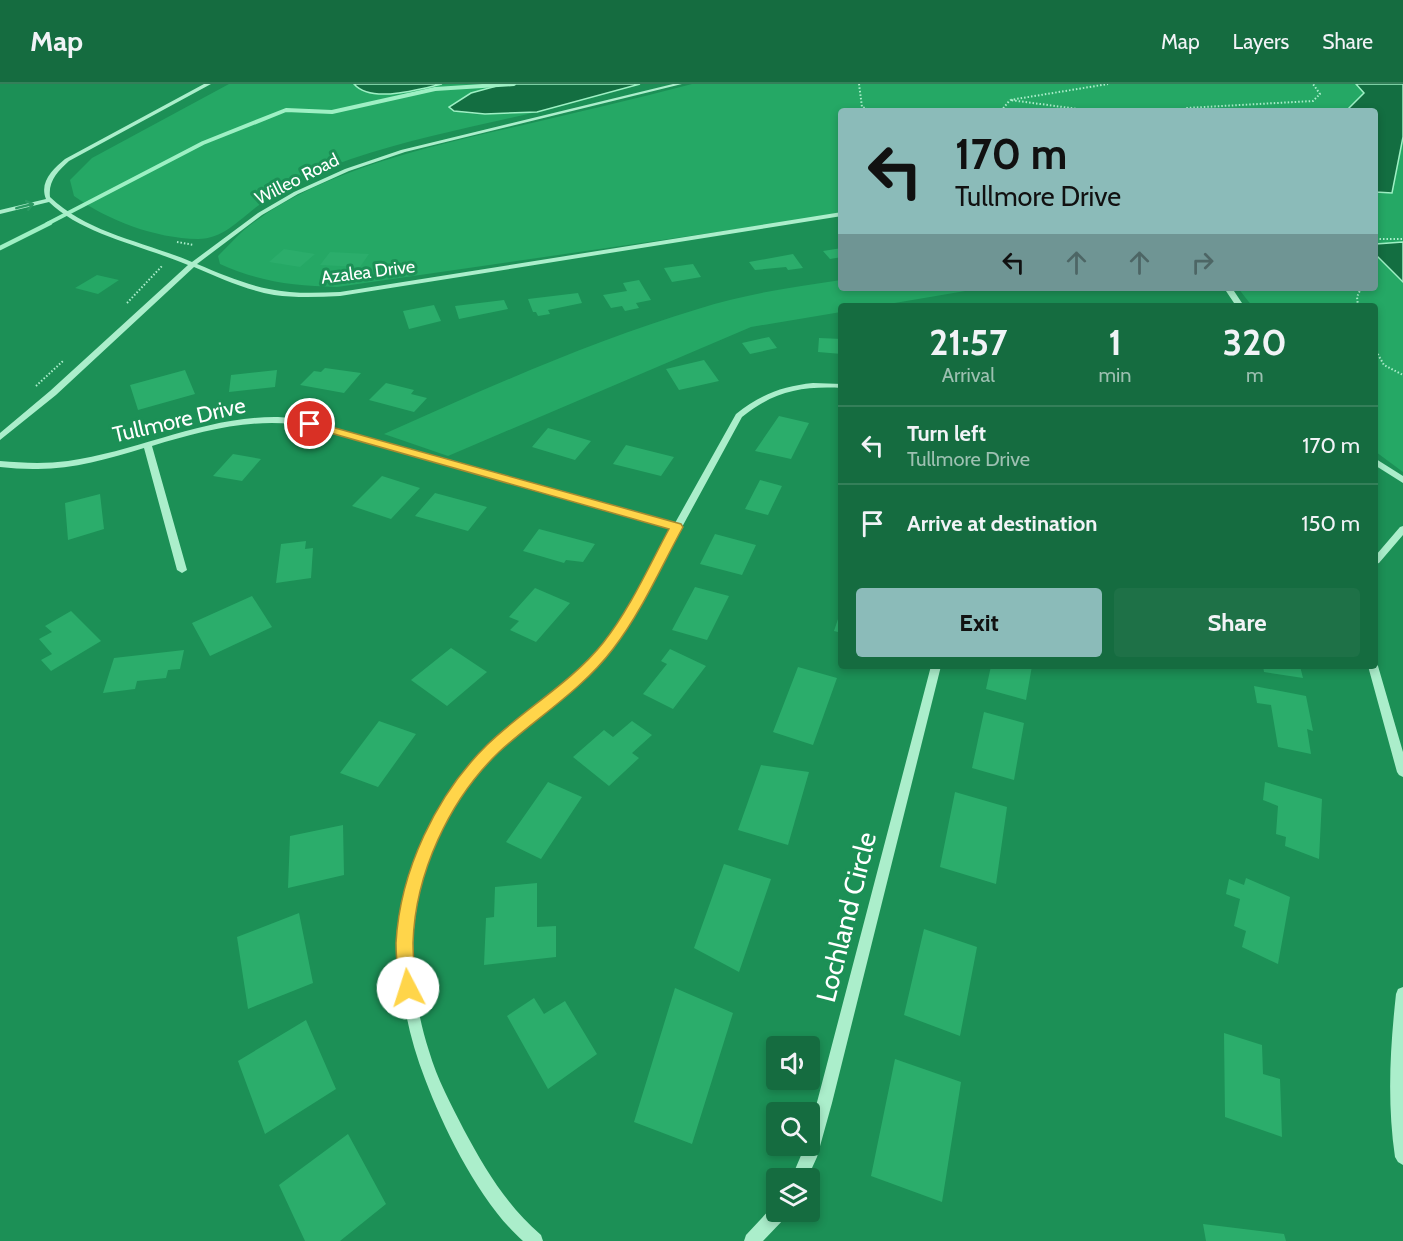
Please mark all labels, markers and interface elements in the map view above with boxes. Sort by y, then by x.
text: Map [30,24,83,58]
text: Map [1161,29,1200,54]
text: Layers [1233,29,1289,54]
text: Share [1322,29,1373,54]
text: 170 m [955,128,1067,180]
icon: left [856,132,934,210]
street label: Willeo Road [251,148,343,210]
text: Tullmore Drive [955,180,1121,213]
one-way arrow [15,200,34,211]
icon: left [997,246,1030,279]
icon: ahead [1060,246,1093,279]
icon: ahead [1123,246,1156,279]
icon: right [1186,246,1219,279]
street label: Azalea Drive [320,255,416,289]
text: 21:57 [929,320,1007,364]
text: 1 [1108,320,1122,364]
text: 320 [1223,320,1287,364]
text: Arrival [942,363,995,387]
text: min [1099,363,1132,387]
text: m [1246,363,1264,387]
street label: Tullmore Drive [110,392,248,448]
pin [284,398,335,449]
icon: arrive [293,407,326,440]
text: Turn left [907,420,986,447]
icon: left [856,429,889,462]
text: 170 m [1302,432,1360,459]
text: Tullmore Drive [907,447,1030,471]
icon: arrive [856,507,889,540]
text: Arrive at destination [907,510,1097,537]
text: 150 m [1301,510,1360,537]
button: Exit [856,588,1102,657]
button: Share [1114,588,1360,657]
street label: Lochland Circle [809,828,883,1005]
position arrow [376,956,440,1020]
map controls [766,1036,820,1222]
button: sound [766,1036,820,1090]
button: search [766,1102,820,1156]
button: layers [766,1168,820,1222]

